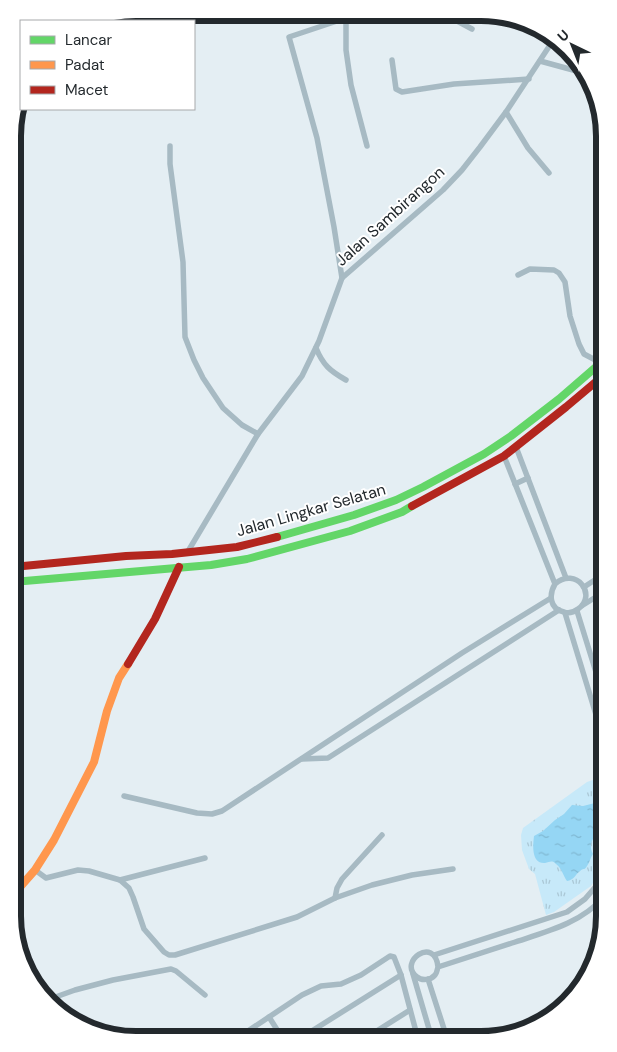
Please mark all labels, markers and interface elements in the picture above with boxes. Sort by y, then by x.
legend [20,20,195,110]
north arrow [547,20,597,70]
text: U [553,26,573,45]
text: Lancar [65,30,112,50]
text: Padat [65,55,105,75]
text: Macet [65,80,109,100]
street label: Jalan Sambirangon [331,161,449,271]
street label: Jalan Lingkar Selatan [234,479,388,541]

